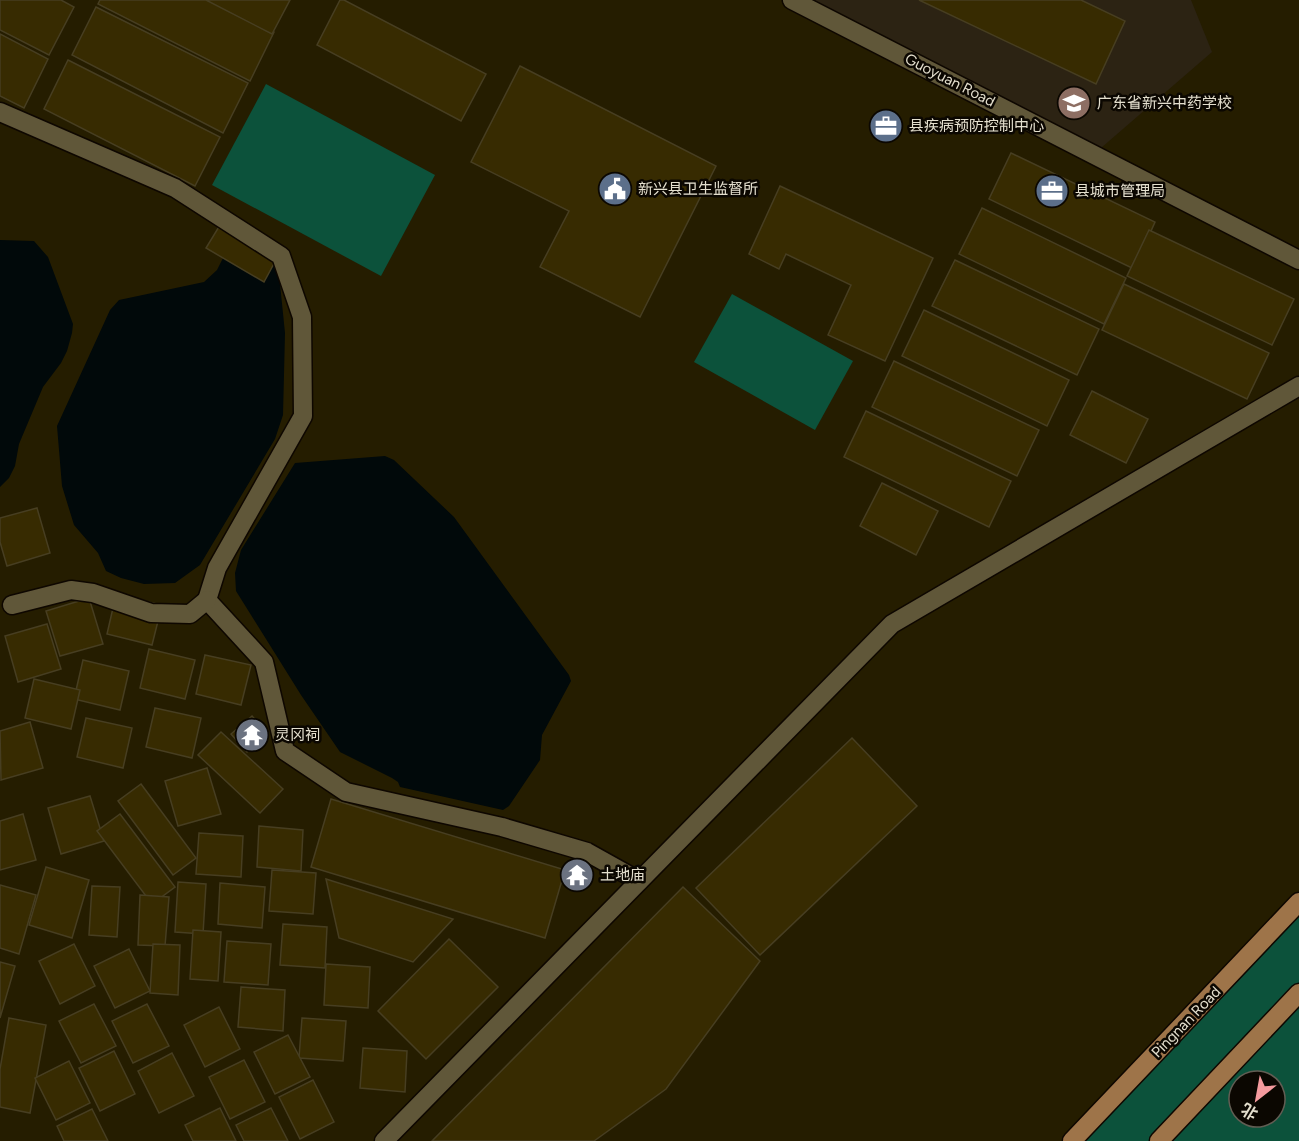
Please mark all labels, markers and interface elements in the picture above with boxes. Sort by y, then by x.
street label: Guoyuan Road [902,50,998,110]
school or university icon: 广东省新兴中药学校 [1056,85,1092,121]
place label: 广东省新兴中药学校 [1097,94,1232,112]
office icon: 县疾病预防控制中心 [868,108,904,144]
place label: 县疾病预防控制中心 [909,117,1044,135]
public building icon: 新兴县卫生监督所 [597,171,633,207]
office icon: 县城市管理局 [1034,173,1070,209]
place label: 新兴县卫生监督所 [638,180,758,198]
place label: 县城市管理局 [1075,182,1165,200]
temple icon: 灵冈祠 [234,717,270,753]
place label: 灵冈祠 [275,726,320,744]
temple icon: 土地庙 [559,857,595,893]
place label: 土地庙 [600,866,645,884]
street label: Pingnan Road [1148,983,1224,1061]
north arrow [1227,1069,1287,1129]
text: 北 [1238,1099,1261,1124]

